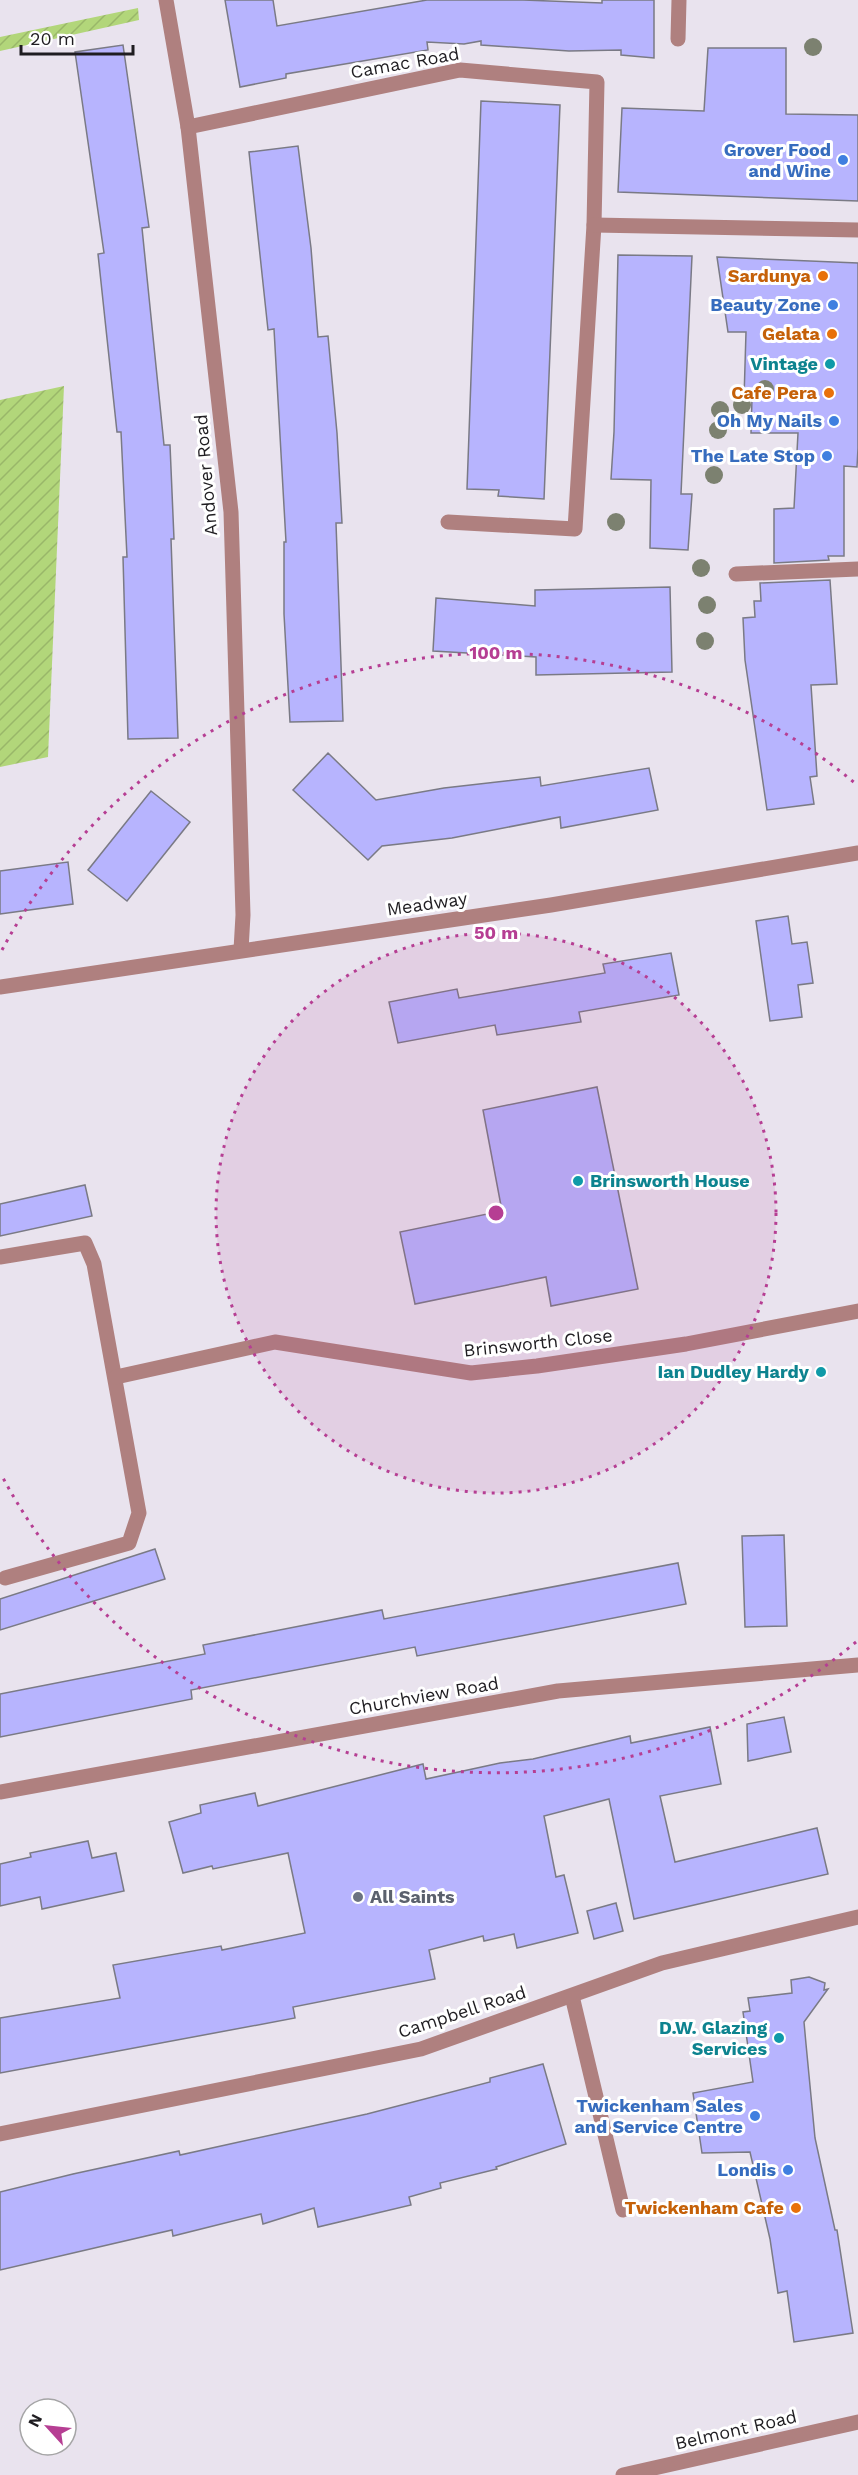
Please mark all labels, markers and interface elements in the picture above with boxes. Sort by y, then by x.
scale bar [21,18,134,56]
text: 20 m [30,28,75,49]
street label: Camac Road [349,43,461,82]
place label: Grover Food and Wine [724,139,831,181]
marker: Grover Food and Wine [836,153,850,167]
place label: Sardunya [728,265,812,286]
marker: Sardunya [816,269,830,283]
place label: Beauty Zone [710,294,821,315]
marker: Beauty Zone [826,298,840,312]
place label: Gelata [762,323,821,344]
marker: Gelata [825,327,839,341]
place label: Vintage [750,353,818,374]
marker: Vintage [823,357,837,371]
place label: Cafe Pera [731,382,818,403]
marker: Cafe Pera [822,386,836,400]
place label: Oh My Nails [717,410,822,431]
street label: Andover Road [190,413,221,537]
marker: Oh My Nails [827,414,841,428]
place label: The Late Stop [691,445,815,466]
marker: The Late Stop [820,449,834,463]
text: 100 m [469,642,523,663]
street label: Meadway [385,887,469,920]
text: 50 m [474,922,518,943]
place label: Brinsworth House [590,1170,750,1191]
marker: Brinsworth House [571,1174,585,1188]
centre of rings [486,1203,506,1223]
street label: Brinsworth Close [462,1324,613,1361]
place label: Ian Dudley Hardy [658,1361,810,1382]
marker: Ian Dudley Hardy [814,1365,828,1379]
street label: Churchview Road [347,1672,500,1719]
place label: All Saints [370,1886,455,1907]
marker: All Saints [351,1890,365,1904]
street label: Campbell Road [395,1981,528,2042]
place label: D.W. Glazing Services [659,2017,768,2059]
marker: D.W. Glazing Services [772,2031,786,2045]
place label: Twickenham Sales and Service Centre [574,2095,743,2137]
marker: Twickenham Sales and Service Centre [748,2109,762,2123]
place label: Londis [717,2159,776,2180]
marker: Londis [781,2163,795,2177]
place label: Twickenham Cafe [625,2197,784,2218]
marker: Twickenham Cafe [789,2201,803,2215]
north arrow [18,2397,78,2457]
street label: Belmont Road [673,2405,799,2454]
text: N [24,2411,46,2430]

